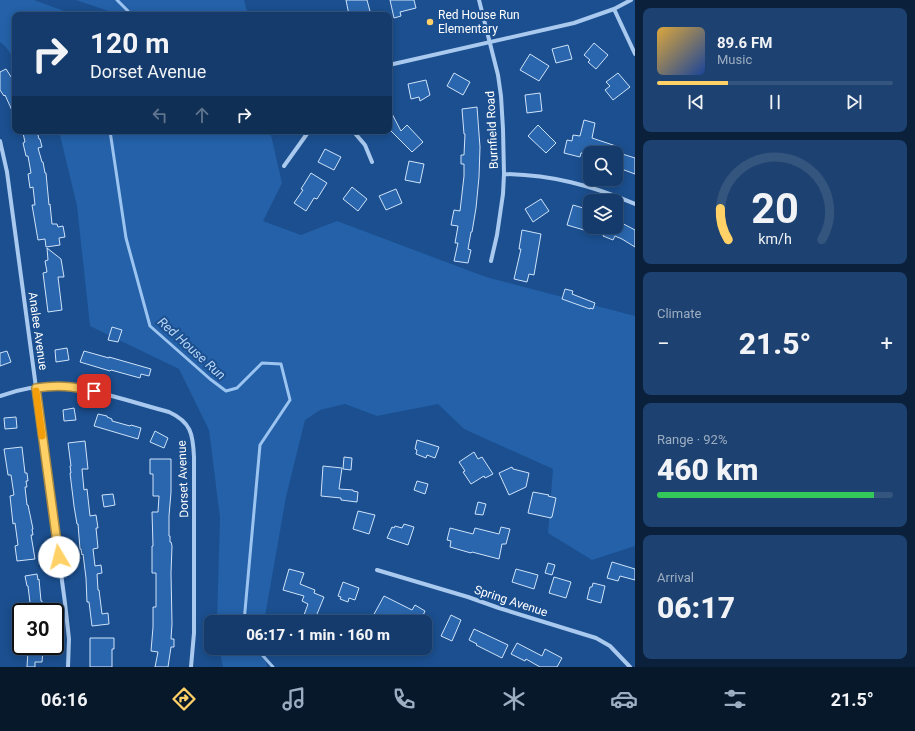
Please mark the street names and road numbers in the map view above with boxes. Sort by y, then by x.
street label: Burnfield Road [483,91,501,169]
street label: Analee Avenue [26,291,50,371]
street label: Dorset Avenue [175,440,191,518]
street label: Spring Avenue [472,583,550,619]

